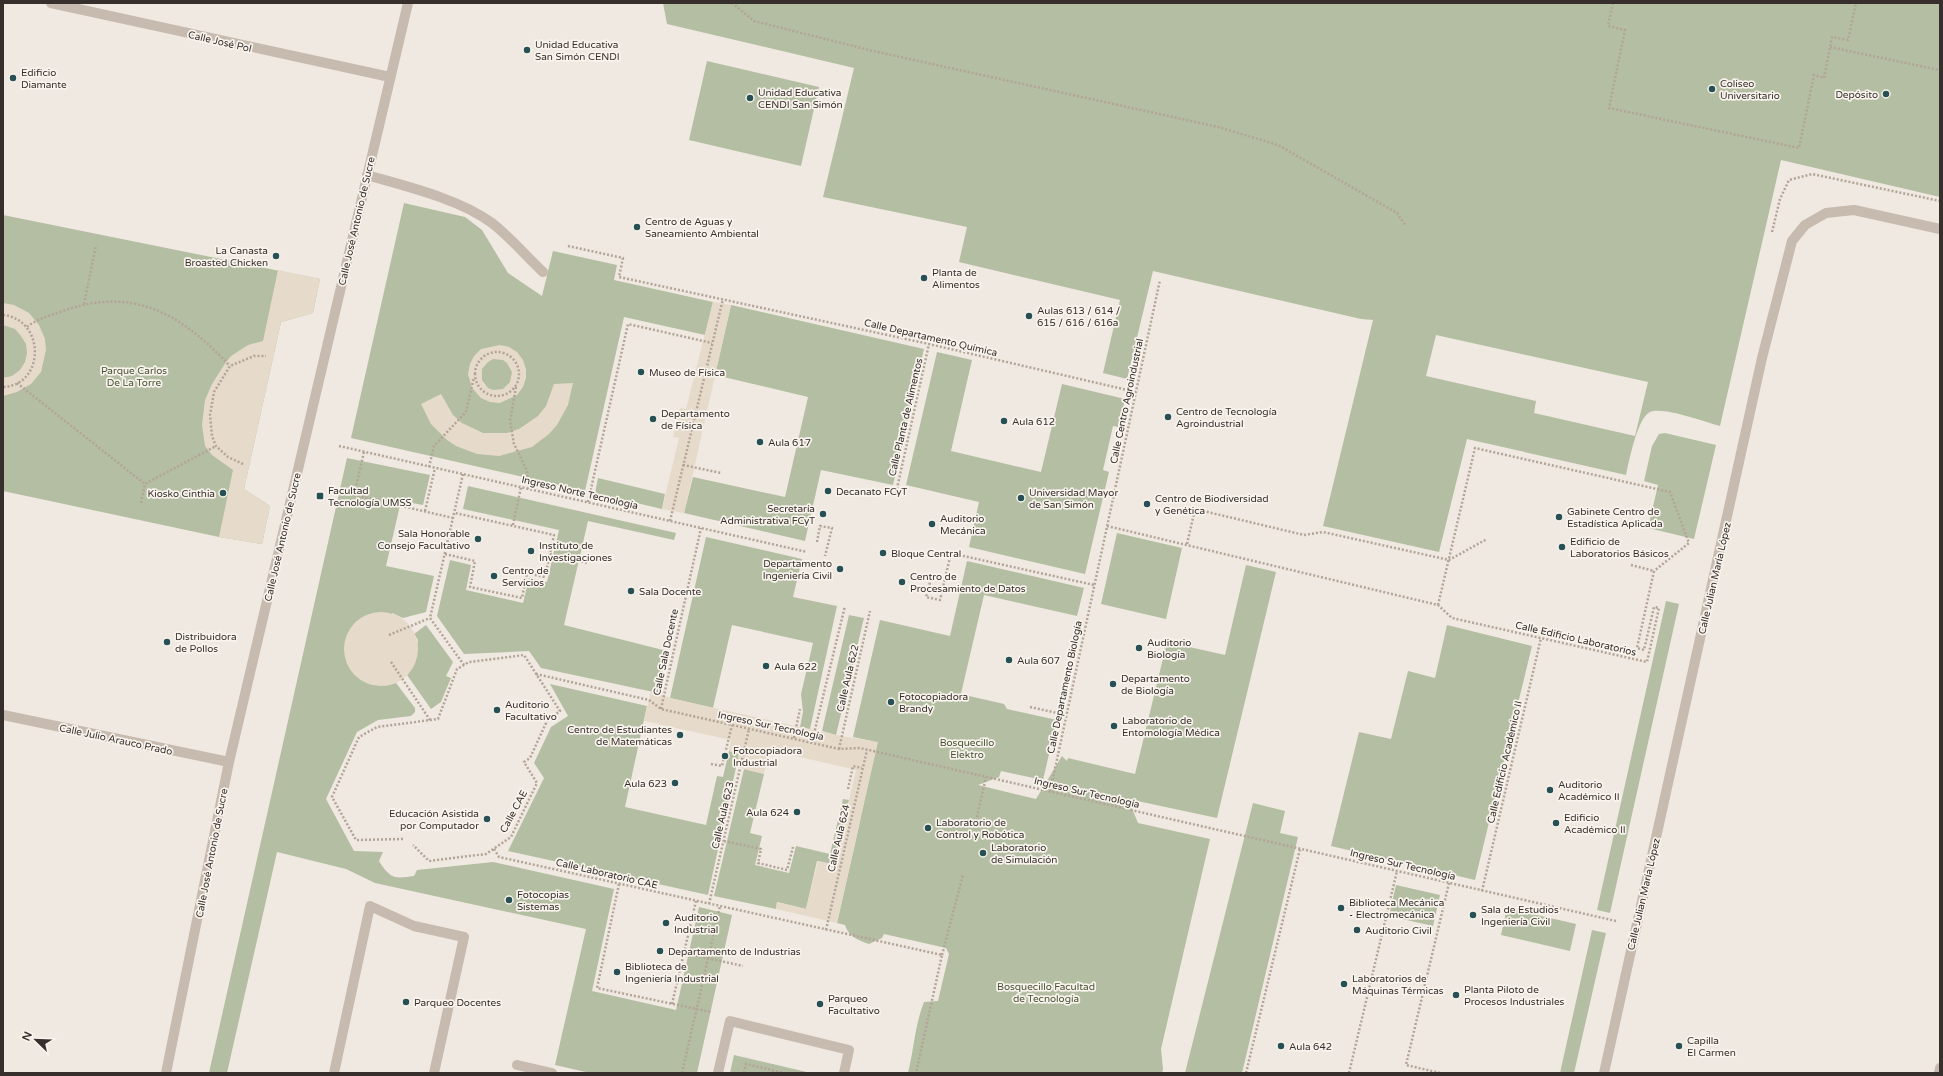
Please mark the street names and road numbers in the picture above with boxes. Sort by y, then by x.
street label: Calle José Pol [187,29,253,55]
street label: Calle José Antonio de Sucre [336,156,378,287]
street label: Calle Departamento Química [863,317,999,359]
street label: Calle Centro Agroindustrial [1108,337,1146,465]
street label: Calle Planta de Alimentos [887,357,925,478]
street label: Calle José Antonio de Sucre [262,472,304,603]
street label: Ingreso Norte Tecnología [520,474,639,512]
street label: Calle Julian María López [1696,521,1734,635]
street label: Calle Sala Docente [651,608,681,697]
street label: Calle Edificio Laboratorios [1514,619,1638,659]
street label: Calle Departamento Biología [1045,620,1085,755]
street label: Calle Aula 622 [834,643,862,713]
street label: Calle Edificio Académico II [1485,700,1525,825]
street label: Ingreso Sur Tecnología [717,709,825,743]
street label: Calle Julio Arauco Prado [58,722,174,758]
street label: Ingreso Sur Tecnología [1033,775,1141,811]
street label: Calle Aula 623 [709,780,737,850]
street label: Calle José Antonio de Sucre [194,787,230,919]
street label: Calle CAE [498,788,530,835]
street label: Calle Aula 624 [825,803,853,873]
street label: Calle Julian María López [1625,837,1663,951]
street label: Ingreso Sur Tecnología [1349,847,1457,883]
street label: Calle Laboratorio CAE [554,856,659,892]

